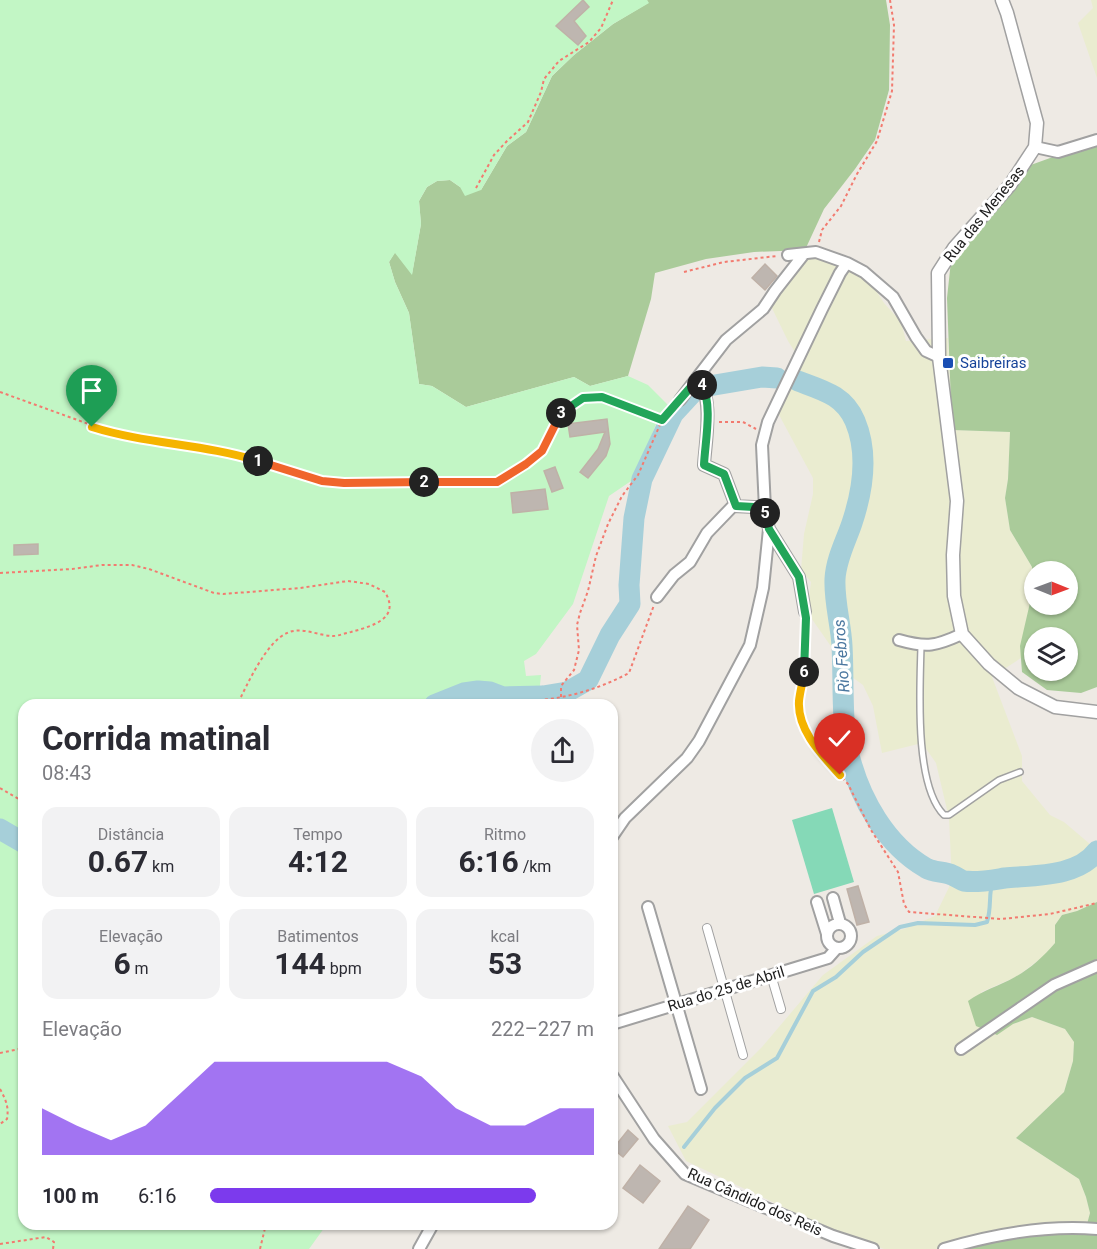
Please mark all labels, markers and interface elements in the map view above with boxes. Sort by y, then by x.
street label: Rua das Menesas [940,162,1028,266]
place label: Saibreiras [960,354,1026,372]
marker: Saibreiras [941,356,955,370]
pin [66,365,117,427]
pin: 4 [687,370,717,400]
icon: arrive [75,374,108,407]
text: 4 [697,375,707,394]
pin: 3 [546,398,576,428]
text: 3 [556,403,566,422]
pin: 1 [243,446,273,476]
text: 1 [253,451,263,470]
pin: 2 [409,467,439,497]
text: 2 [419,472,429,491]
pin: 5 [750,498,780,528]
text: 5 [760,503,770,522]
north arrow [1024,561,1078,615]
map controls [1024,561,1078,681]
water label: Rio Febros [829,619,854,693]
button: layers [1024,627,1078,681]
pin: 6 [789,657,819,687]
text: 6 [799,662,809,681]
pin [814,713,865,775]
text: Corrida matinal [42,719,271,758]
button: share [531,719,594,782]
icon: check [823,722,856,755]
text: 08:43 [42,761,92,785]
text: Distância [98,825,164,844]
text: Tempo [293,825,343,844]
text: Ritmo [484,825,526,844]
text: 0.67 [88,844,148,879]
text: 4:12 [288,844,348,879]
text: 6:16 [459,844,519,879]
text: km [148,857,174,876]
text: /km [519,857,551,876]
text: Elevação [99,927,163,946]
text: Batimentos [277,927,359,946]
text: kcal [491,927,519,946]
text: 6 [113,946,131,981]
text: 144 [274,946,326,981]
text: 53 [488,946,522,981]
text: m [131,959,149,978]
text: bpm [326,959,362,978]
street label: Rua do 25 de Abril [665,963,787,1015]
text: Elevação [42,1017,122,1041]
text: 222–227 m [491,1017,594,1041]
street label: Rua Cândido dos Reis [685,1164,825,1240]
text: 100 m [42,1184,99,1208]
text: 6:16 [138,1184,177,1208]

